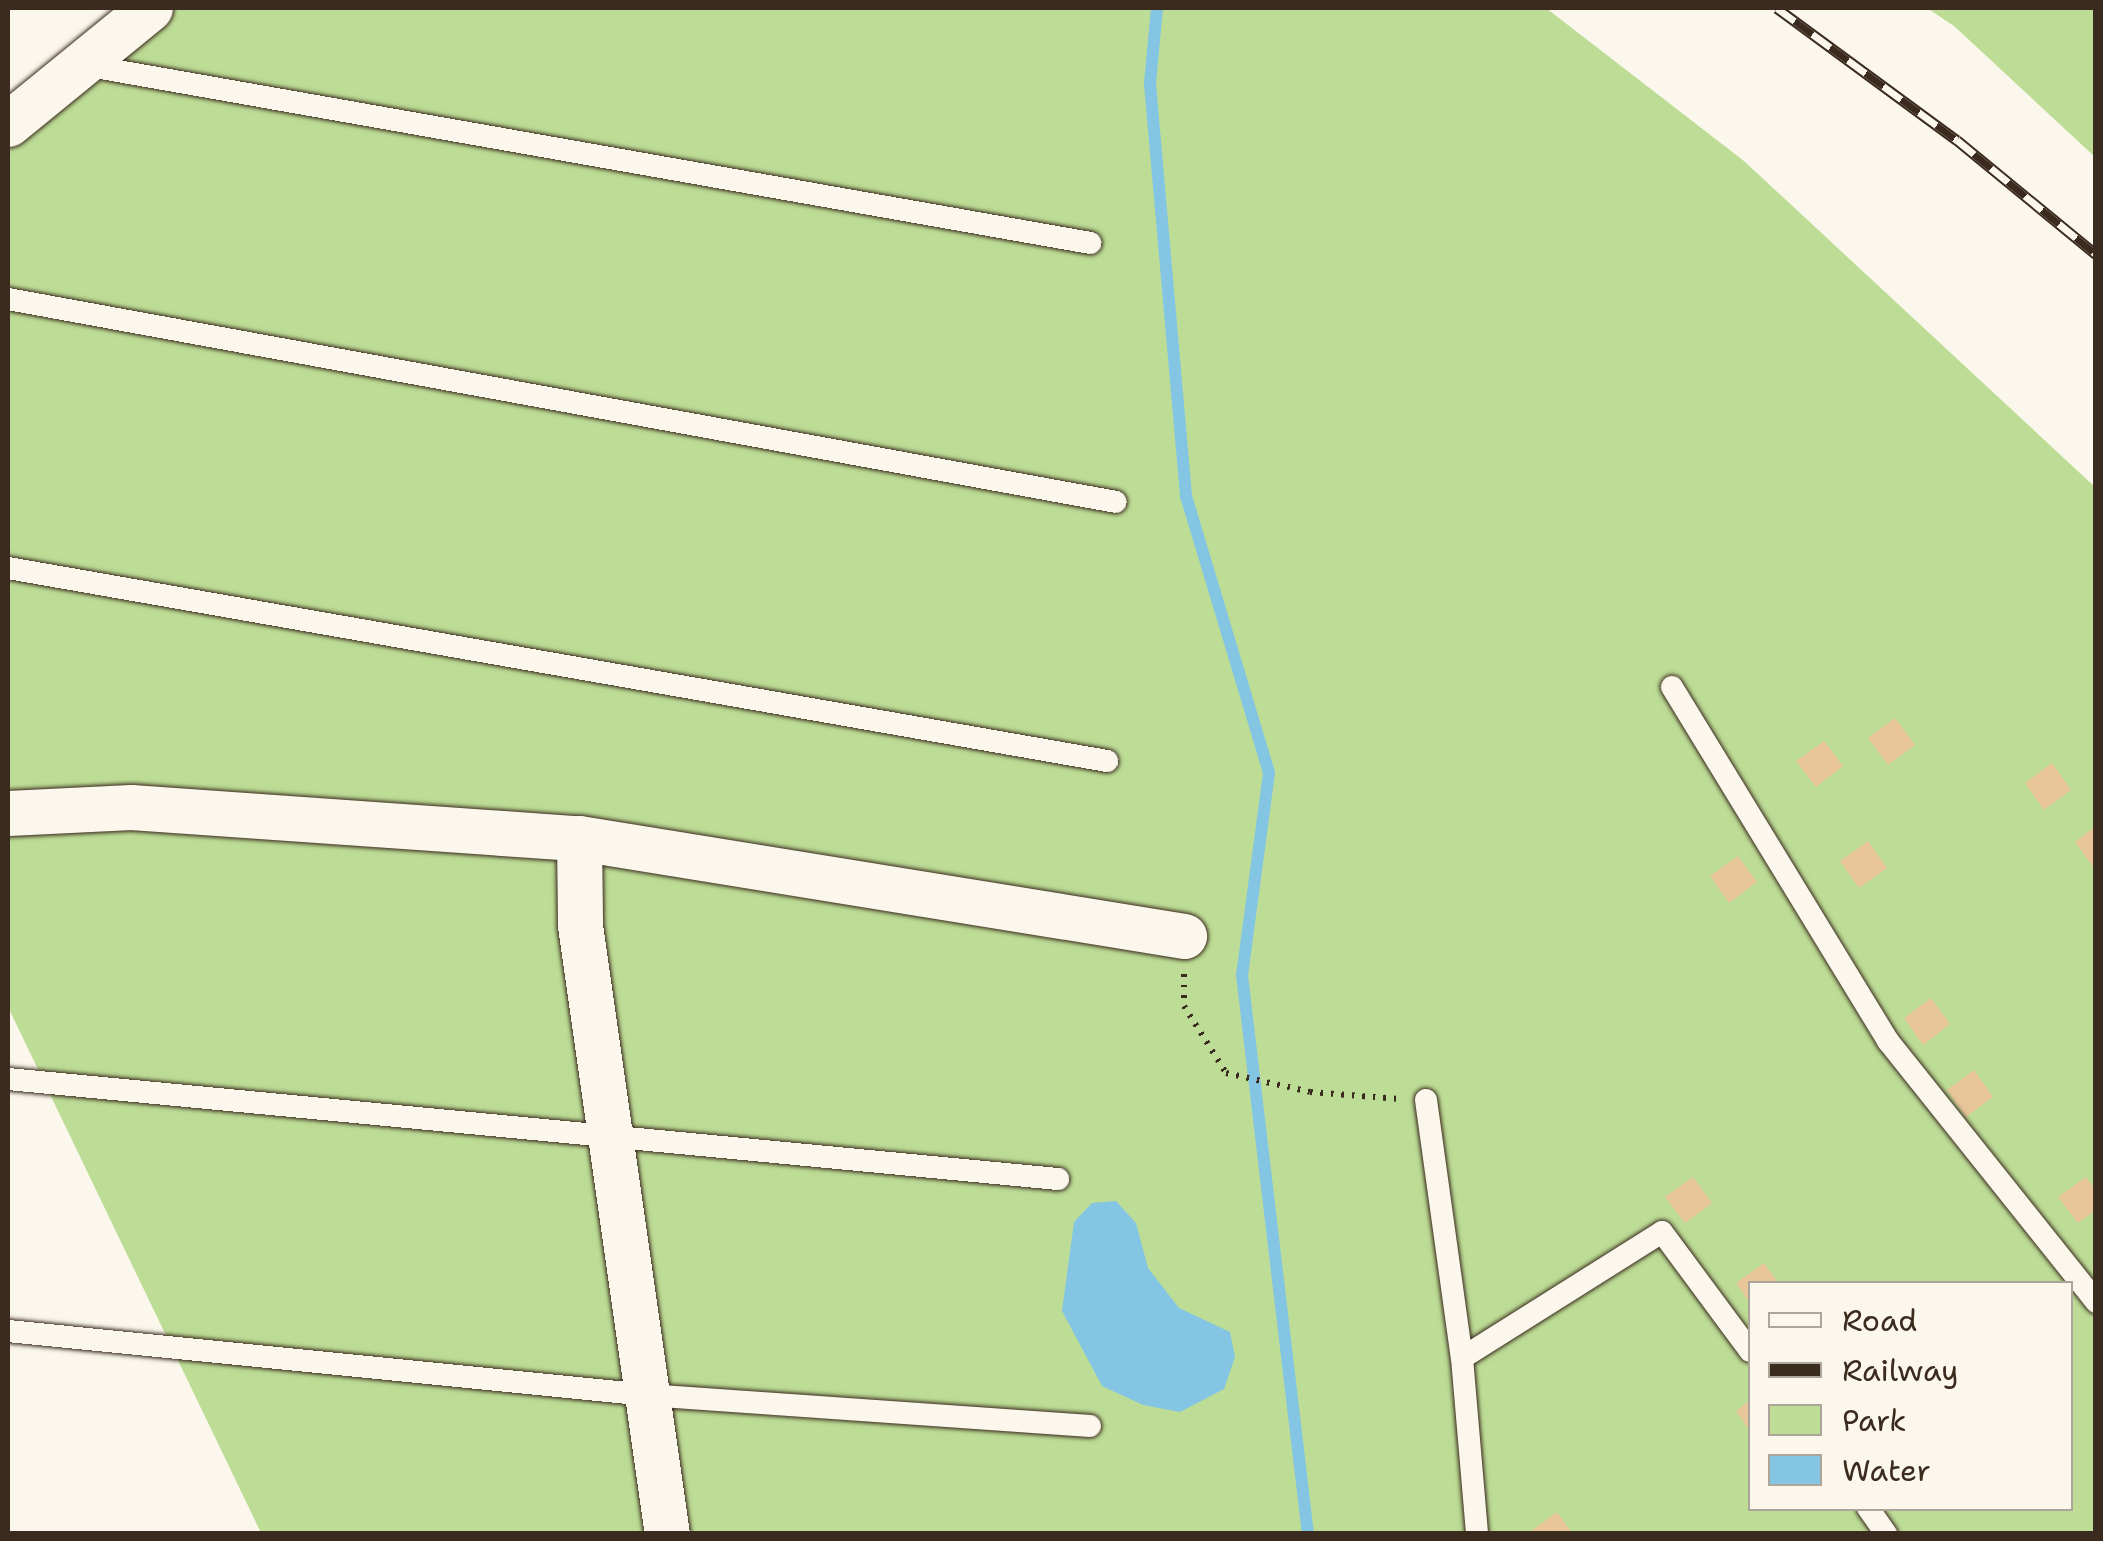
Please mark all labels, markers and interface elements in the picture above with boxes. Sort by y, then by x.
legend [1748,1281,2073,1511]
text: Road [1842,1300,1917,1341]
text: Railway [1842,1350,1958,1391]
text: Park [1842,1400,1906,1441]
text: Water [1842,1450,1931,1491]

